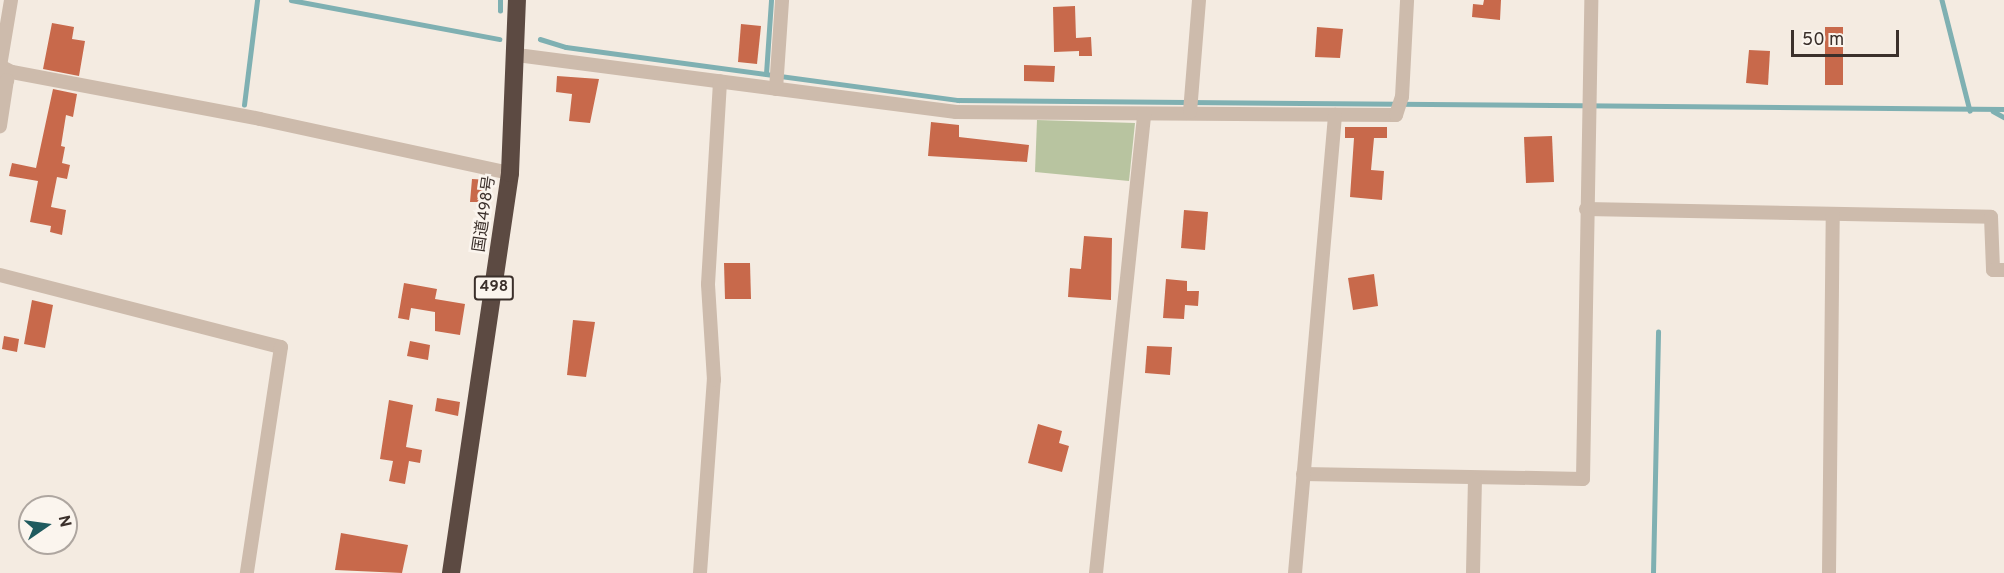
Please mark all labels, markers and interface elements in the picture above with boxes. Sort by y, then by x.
scale bar [1794,18,1902,56]
text: 50 m [1802,29,1844,52]
street label: 国道498号 [470,175,500,253]
road number: 498 [473,276,515,300]
north arrow [18,495,78,555]
text: N [53,514,75,529]

